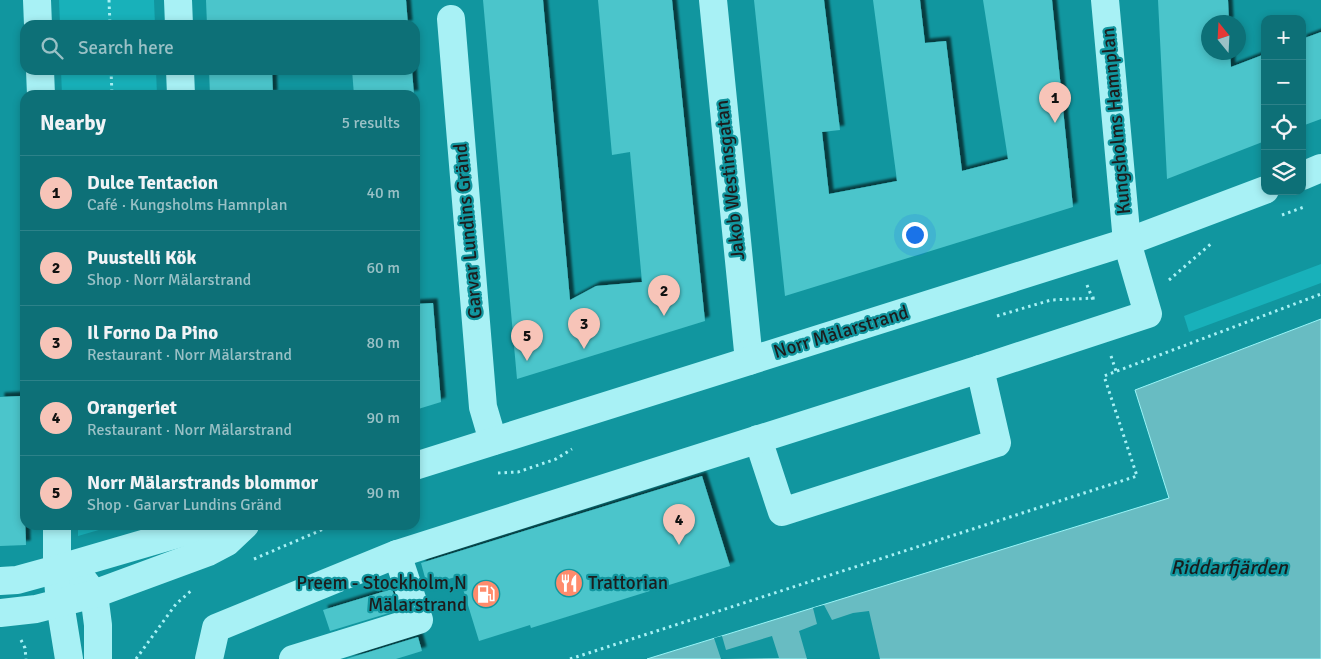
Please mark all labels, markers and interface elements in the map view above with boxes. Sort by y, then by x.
north arrow [1201,15,1246,60]
map controls [1261,15,1306,195]
button: + [1261,15,1306,60]
search box [20,20,420,75]
street label: Kungsholms Hamnplan [1096,27,1136,215]
icon: search [38,34,66,62]
text: Search here [78,36,174,60]
button: − [1261,60,1306,105]
pin: 1 [1039,82,1071,123]
street label: Jakob Westinsgatan [710,99,750,261]
button: locate [1261,105,1306,150]
text: Nearby [40,110,106,136]
text: 5 results [341,113,400,133]
street label: Garvar Lundins Gränd [448,142,488,320]
button: layers [1261,150,1306,195]
text: Dulce Tentacion [87,171,218,195]
text: 1 [52,183,60,203]
text: 40 m [366,183,400,203]
text: Café · Kungsholms Hamnplan [87,195,287,215]
your location [902,222,928,248]
text: Puustelli Kök [87,246,196,270]
text: 2 [52,258,60,278]
text: 60 m [366,258,400,278]
text: Shop · Norr Mälarstrand [87,270,251,290]
pin: 2 [648,275,680,316]
street label: Norr Mälarstrand [771,300,911,364]
pin: 3 [568,308,600,349]
pin: 5 [511,320,543,361]
text: Il Forno Da Pino [87,321,218,345]
text: 3 [52,333,60,353]
text: 80 m [366,333,400,353]
text: Restaurant · Norr Mälarstrand [87,345,292,365]
text: Orangeriet [87,396,177,420]
text: 4 [52,408,60,428]
text: 90 m [366,408,400,428]
text: Restaurant · Norr Mälarstrand [87,420,292,440]
text: Norr Mälarstrands blommor [87,471,318,495]
text: 5 [52,483,60,503]
text: 90 m [366,483,400,503]
text: Shop · Garvar Lundins Gränd [87,495,282,515]
pin: 4 [663,504,695,545]
water label: Riddarfjärden [1170,555,1289,580]
restaurant icon: Trattorian [554,568,584,598]
place label: Preem - Stockholm,N Mälarstrand [296,571,467,617]
place label: Trattorian [588,571,668,595]
fuel station icon: Preem - Stockholm,N Mälarstrand [471,579,501,609]

